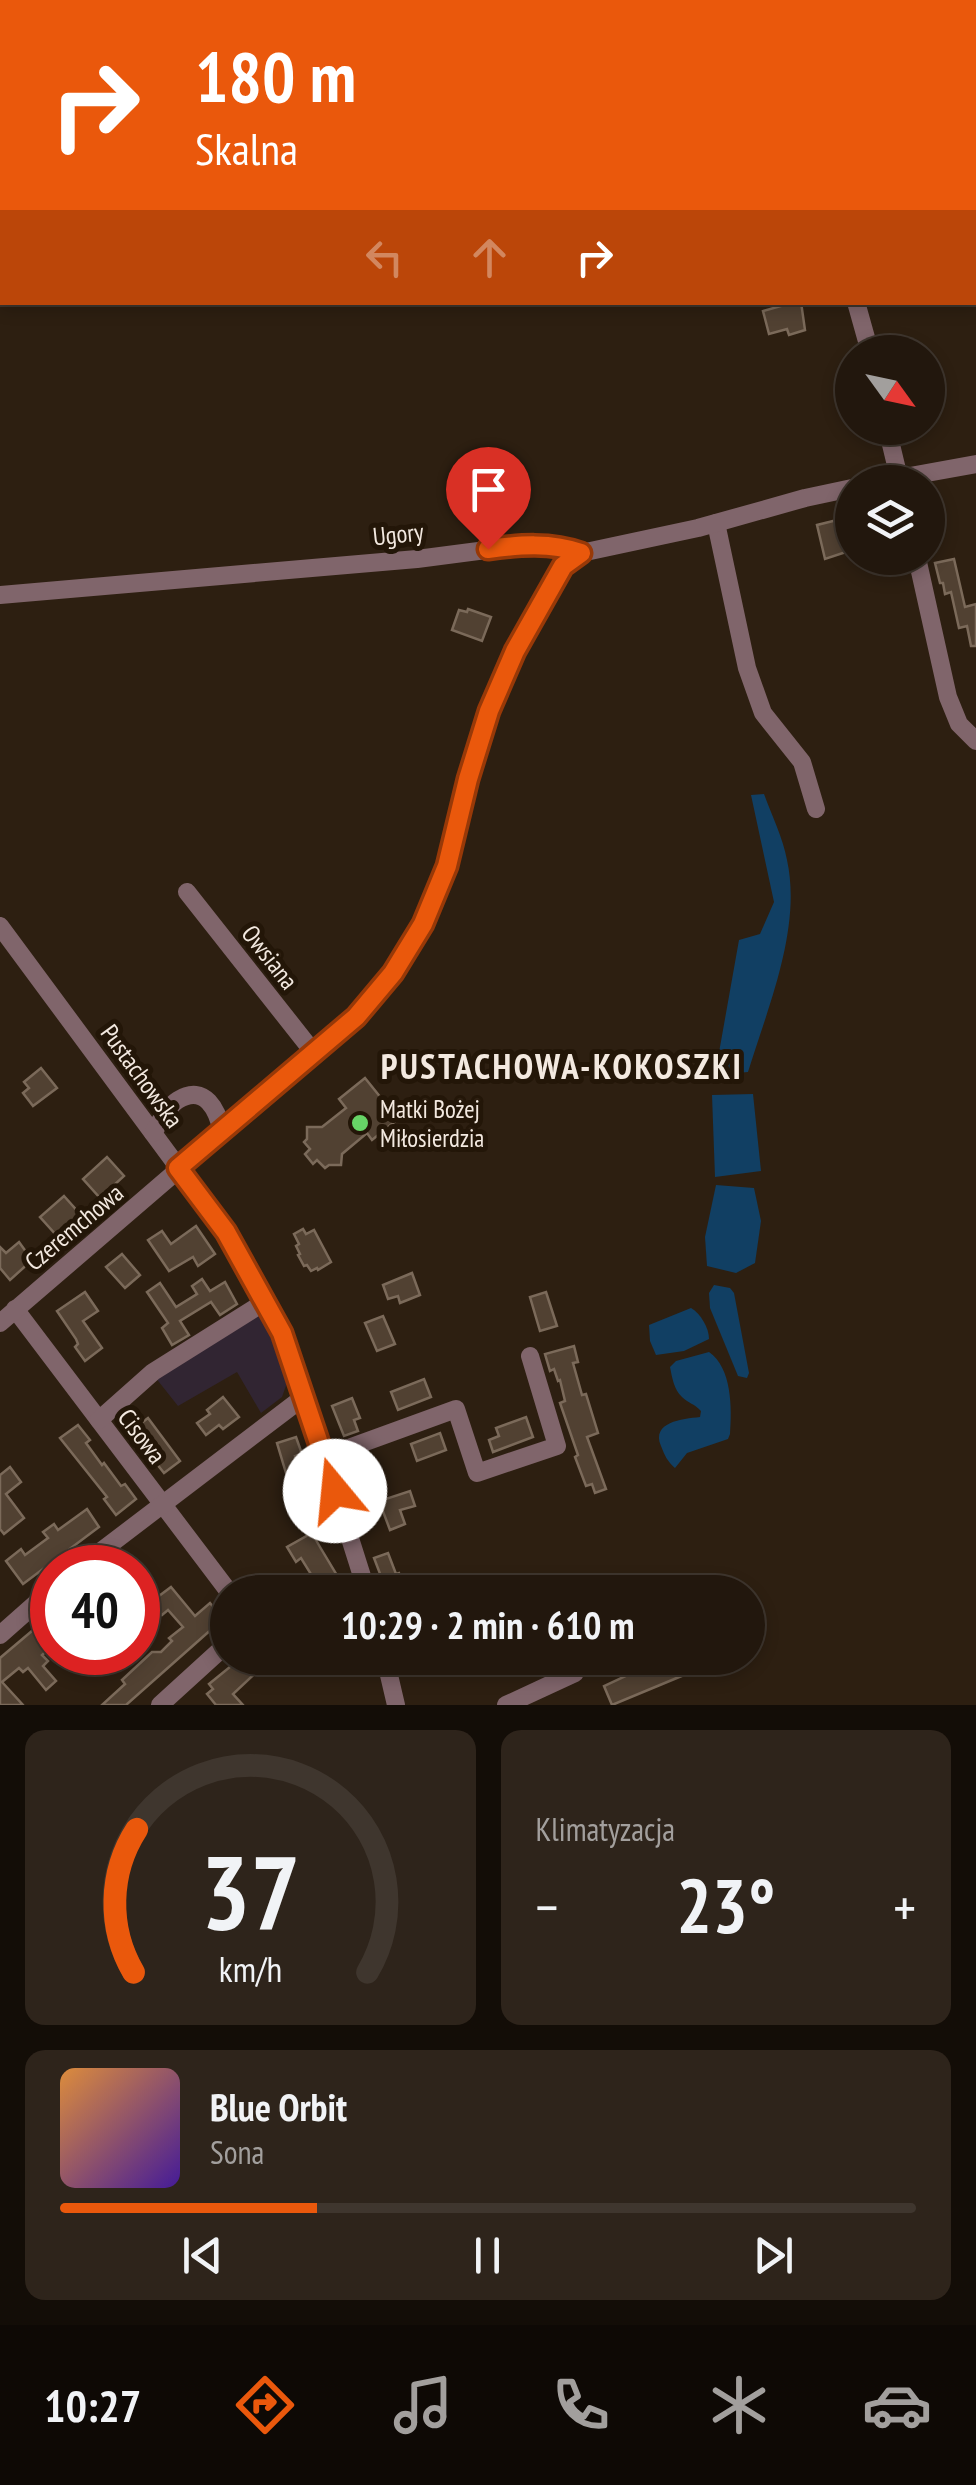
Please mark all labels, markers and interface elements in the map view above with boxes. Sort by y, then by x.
text: 180 m [195,31,356,121]
icon: right [30,40,160,170]
text: Skalna [195,119,298,177]
icon: left [357,230,412,285]
icon: ahead [462,230,517,285]
icon: right [567,230,622,285]
north arrow [835,335,945,445]
map controls [835,335,945,575]
pin [446,447,531,550]
icon: arrive [461,462,516,517]
button: layers [835,465,945,575]
street label: Ugory [371,515,426,553]
street label: Owsiana [235,918,305,996]
street label: Pustachowska [94,1018,190,1134]
district label: PUSTACHOWA-KOKOSZKI [381,1043,743,1089]
place label: Matki Bożej Miłosierdzia [380,1093,484,1154]
marker: Matki Bożej Miłosierdzia [349,1112,371,1134]
street label: Czeremchowa [18,1177,130,1277]
street label: Cisowa [111,1402,173,1470]
position arrow [283,1439,387,1543]
speed limit sign: 40 [30,1545,160,1675]
text: 10:29 · 2 min · 610 m [341,1600,634,1649]
text: Klimatyzacja [536,1808,675,1850]
text: 37 [201,1824,300,1959]
text: 23° [676,1857,775,1954]
text: − [536,1871,558,1942]
text: + [893,1871,916,1942]
text: km/h [219,1946,282,1992]
text: Blue Orbit [210,2082,347,2131]
text: Sona [210,2131,264,2173]
icon: previous [175,2228,230,2283]
icon: pause [460,2228,515,2283]
icon: next [746,2228,801,2283]
icon: directions [230,2370,300,2440]
icon: music [388,2370,458,2440]
icon: phone [546,2370,616,2440]
icon: climate [704,2370,774,2440]
icon: car [862,2370,932,2440]
text: 10:27 [44,2376,141,2434]

